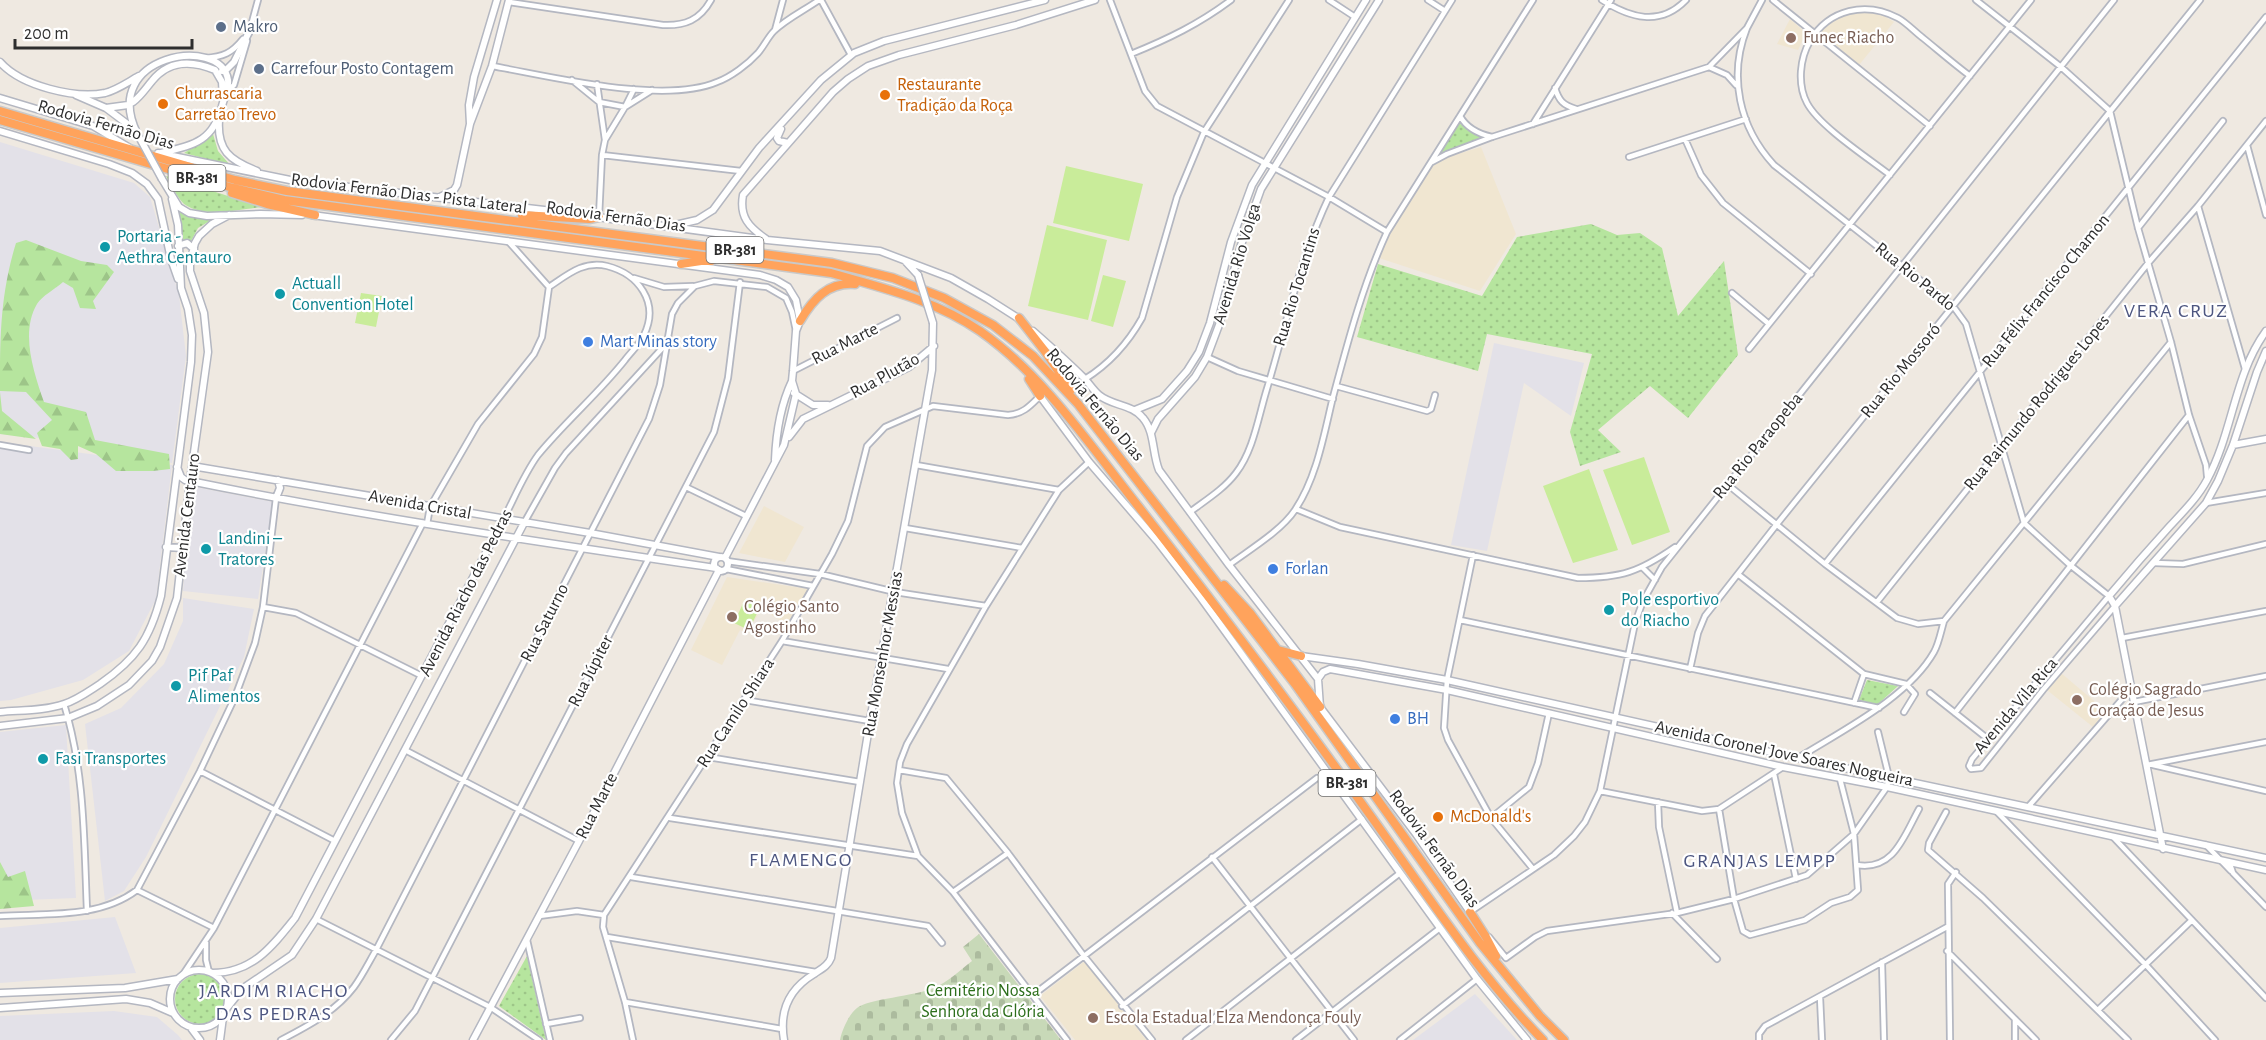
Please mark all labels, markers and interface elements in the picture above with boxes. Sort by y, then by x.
scale bar [15,12,192,50]
place label: Makro [233,18,278,36]
marker: Makro [214,20,228,34]
text: 200 m [24,25,69,43]
place label: Funec Riacho [1803,29,1894,47]
marker: Funec Riacho [1784,31,1798,45]
place label: Carrefour Posto Contagem [271,60,454,78]
marker: Carrefour Posto Contagem [252,62,266,76]
place label: Restaurante Tradição da Roça [897,76,1013,115]
place label: Churrascaria Carretão Trevo [175,85,276,124]
marker: Restaurante Tradição da Roça [878,88,892,102]
street label: Rodovia Fernão Dias [36,97,176,153]
marker: Churrascaria Carretão Trevo [156,97,170,111]
road number: BR-381 [168,165,226,191]
street label: Rodovia Fernão Dias - Pista Lateral [290,171,528,217]
street label: Rodovia Fernão Dias [545,198,687,236]
street label: Avenida Rio Volga [1210,201,1264,327]
street label: Rua Félix Francisco Chamon [1979,211,2113,371]
street label: Rua Rio Tocantins [1270,226,1324,348]
place label: Portaria - Aethra Centauro [117,228,232,267]
road number: BR-381 [706,237,764,263]
street label: Rua Rio Pardo [1872,239,1959,315]
marker: Portaria - Aethra Centauro [98,240,112,254]
place label: Actuall Convention Hotel [292,275,414,314]
marker: Actuall Convention Hotel [273,287,287,301]
district label: VERA CRUZ [2124,301,2228,321]
street label: Rua Raimundo Rodrigues Lopes [1961,312,2113,494]
street label: Rua Marte [809,320,881,368]
street label: Rua Rio Mossoró [1858,320,1944,422]
place label: Mart Minas story [600,333,717,351]
marker: Mart Minas story [581,335,595,349]
street label: Rodovia Fernão Dias [1043,345,1147,465]
street label: Rua Plutão [847,350,923,402]
street label: Rua Rio Paraopeba [1710,389,1806,503]
street label: Avenida Centauro [170,452,204,578]
street label: Avenida Cristal [367,487,473,523]
street label: Avenida Riacho das Pedras [416,507,516,679]
place label: Landini – Tratores [218,530,282,569]
marker: Landini – Tratores [199,542,213,556]
place label: Forlan [1285,560,1329,578]
marker: Forlan [1266,562,1280,576]
street label: Rua Monsenhor Messias [860,570,906,738]
street label: Rua Saturno [518,581,572,665]
place label: Pole esportivo do Riacho [1621,591,1719,630]
place label: Colégio Santo Agostinho [744,598,839,637]
marker: Pole esportivo do Riacho [1602,603,1616,617]
marker: Colégio Santo Agostinho [725,610,739,624]
street label: Rua Júpiter [565,632,617,710]
street label: Avenida Vila Rica [1971,654,2061,758]
street label: Rua Camilo Shiara [694,655,778,771]
place label: Pif Paf Alimentos [188,667,260,706]
marker: Pif Paf Alimentos [169,679,183,693]
place label: Colégio Sagrado Coração de Jesus [2089,681,2204,720]
marker: Colégio Sagrado Coração de Jesus [2070,693,2084,707]
place label: BH [1407,710,1429,728]
marker: BH [1388,712,1402,726]
street label: Avenida Coronel Jove Soares Nogueira [1653,718,1915,790]
place label: Fasi Transportes [55,750,166,768]
marker: Fasi Transportes [36,752,50,766]
street label: Rua Marte [573,770,621,842]
road number: BR-381 [1318,770,1376,796]
street label: Rodovia Fernão Dias [1385,787,1483,911]
place label: McDonald's [1450,808,1532,826]
marker: McDonald's [1431,810,1445,824]
district label: FLAMENGO [749,850,853,870]
district label: GRANJAS LEMPP [1684,851,1836,871]
district label: JARDIM RIACHO DAS PEDRAS [199,981,349,1024]
park label: Cemitério Nossa Senhora da Glória [921,982,1045,1021]
place label: Escola Estadual Elza Mendonça Fouly [1105,1009,1362,1027]
marker: Escola Estadual Elza Mendonça Fouly [1086,1011,1100,1025]

